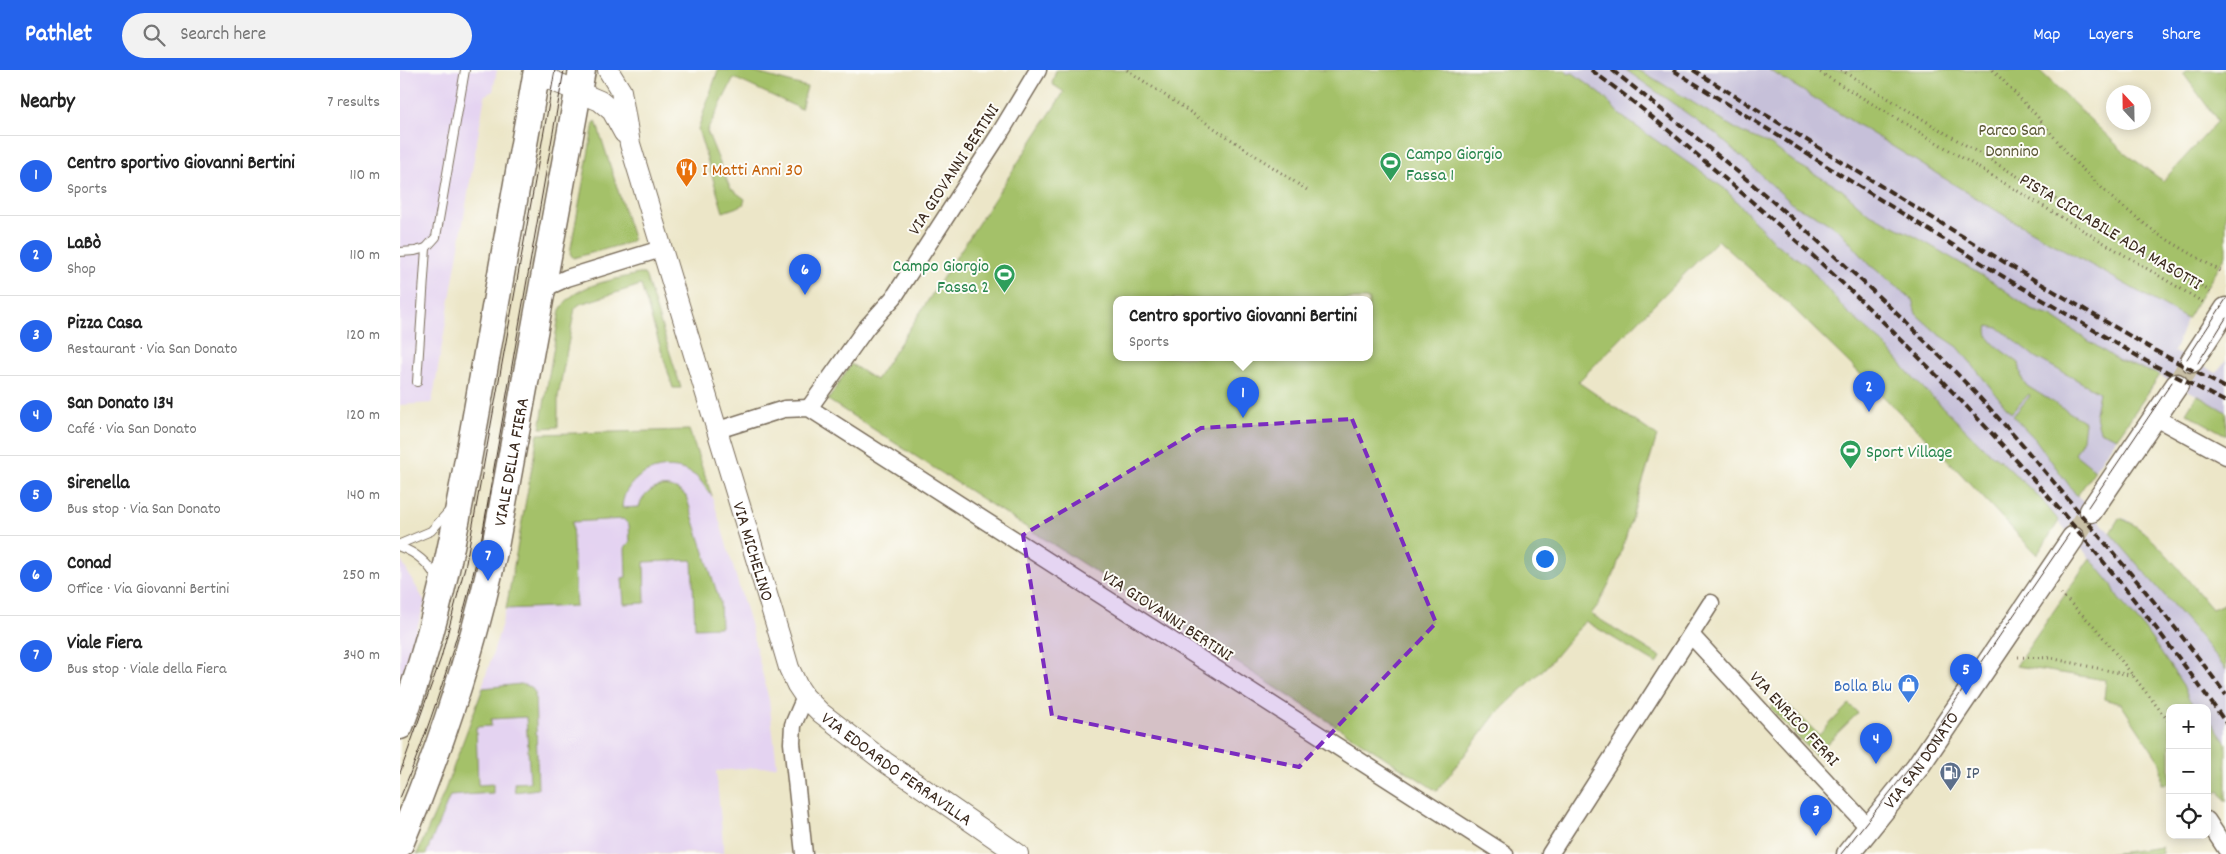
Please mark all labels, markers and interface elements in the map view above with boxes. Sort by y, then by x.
search box [122,13,472,58]
text: Pathlet [25,18,92,52]
icon: search [140,21,168,49]
text: Search here [180,22,266,49]
text: Map [2033,23,2060,48]
text: Layers [2088,23,2134,48]
text: Share [2162,23,2201,48]
north arrow [2106,85,2151,130]
text: Nearby [20,88,75,118]
text: 7 results [327,91,380,114]
street label: VIA GIOVANNI BERTINI [903,100,1007,241]
park label: Parco San Donnino [1978,119,2046,165]
place label: Campo Giorgio Fassa 1 [1406,143,1502,189]
text: Centro sportivo Giovanni Bertini [67,151,295,178]
sports icon: Campo Giorgio Fassa 1 [1378,151,1402,182]
restaurant icon: I Matti Anni 30 [674,157,698,188]
place label: I Matti Anni 30 [702,159,803,184]
text: 1 [34,164,38,187]
text: 110 m [350,164,380,187]
street label: PISTA CICLABILE ADA MASOTTI [2014,169,2206,298]
text: Sports [67,178,107,201]
text: LaBò [67,231,101,258]
text: 2 [33,244,40,267]
text: 110 m [350,244,380,267]
pin: 6 [789,254,821,295]
place label: Campo Giorgio Fassa 2 [893,255,989,301]
text: Shop [67,258,96,281]
sports icon: Campo Giorgio Fassa 2 [993,263,1017,294]
popup [1113,296,1373,361]
text: Centro sportivo Giovanni Bertini [1129,304,1357,331]
text: Pizza Casa [67,311,142,338]
text: 3 [32,324,40,347]
text: 120 m [346,324,380,347]
text: Sports [1129,331,1169,354]
text: Restaurant · Via San Donato [67,338,237,361]
pin: 2 [1853,371,1885,412]
pin: 1 [1227,377,1259,418]
text: San Donato 134 [67,391,174,418]
street label: VIALE DELLA FIERA [489,396,537,529]
text: 4 [33,404,39,427]
text: 120 m [346,404,380,427]
text: Café · Via San Donato [67,418,197,441]
sports icon: Sport Village [1838,439,1862,470]
place label: Sport Village [1866,441,1953,466]
text: Sirenella [67,471,129,498]
text: 5 [32,484,40,507]
text: 140 m [346,484,380,507]
text: Bus stop · Via San Donato [67,498,221,521]
street label: VIA MICHELINO [724,499,778,605]
pin: 7 [472,540,504,581]
your location [1532,546,1558,572]
text: Conad [67,551,111,578]
text: 6 [32,564,40,587]
text: 250 m [342,564,380,587]
street label: VIA GIOVANNI BERTINI [1096,565,1237,669]
text: Office · Via Giovanni Bertini [67,578,229,601]
text: Viale Fiera [67,631,142,658]
text: 7 [33,644,39,667]
text: 340 m [343,644,380,667]
pin: 5 [1950,654,1982,695]
text: Bus stop · Viale della Fiera [67,658,227,681]
street label: VIA ENRICO FERRI [1742,666,1844,773]
shop icon: Bolla Blu [1896,673,1920,704]
place label: Bolla Blu [1834,675,1892,700]
map controls [2166,704,2211,839]
button: + [2166,704,2211,749]
street label: VIA EDOARDO FERRAVILLA [815,707,976,834]
street label: VIA SAN DONATO [1879,708,1967,815]
pin: 4 [1860,723,1892,764]
button: − [2166,749,2211,794]
fuel station icon: IP [1938,760,1962,791]
place label: IP [1966,762,1980,787]
button: locate [2166,794,2211,839]
pin: 3 [1800,795,1832,836]

